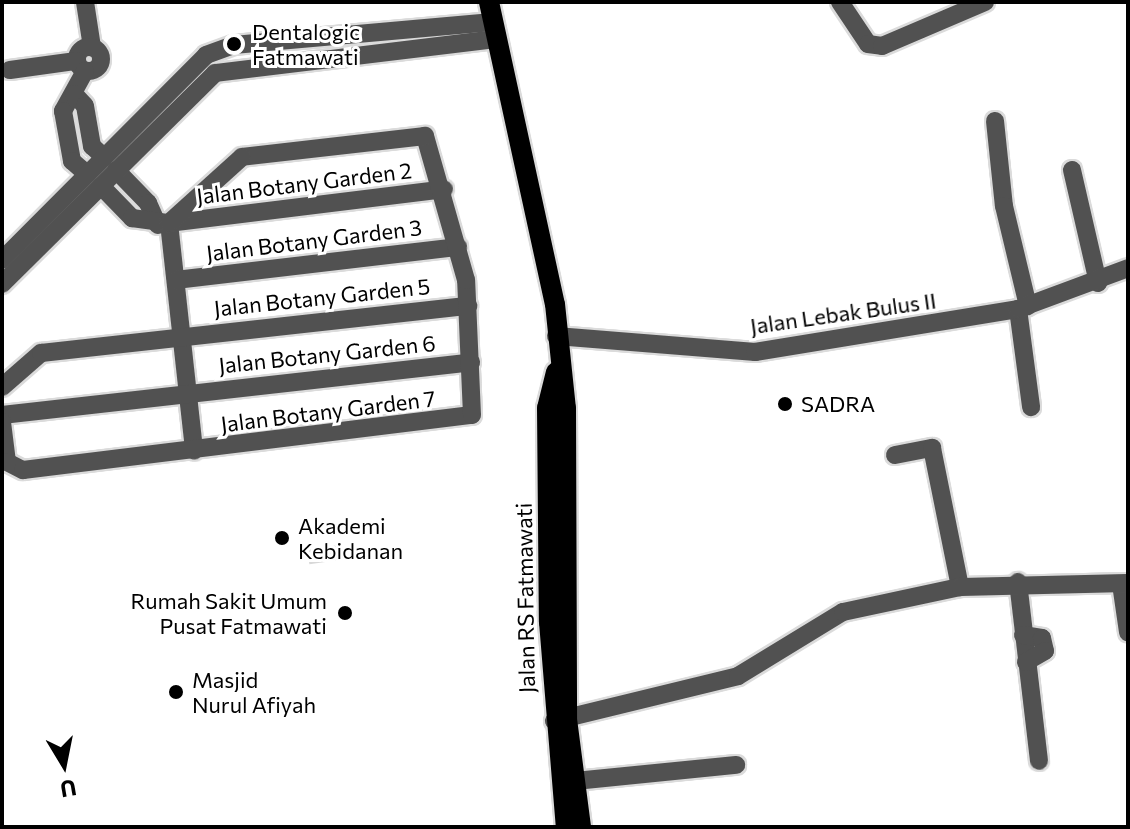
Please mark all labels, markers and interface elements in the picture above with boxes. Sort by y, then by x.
place label: Dentalogic Fatmawati [252,18,360,70]
marker: Dentalogic Fatmawati [223,33,245,55]
street label: Jalan Botany Garden 2 [195,157,413,209]
street label: Jalan Botany Garden 3 [205,214,423,266]
street label: Jalan Botany Garden 5 [213,273,431,321]
street label: Jalan Lebak Bulus II [748,287,938,339]
street label: Jalan Botany Garden 6 [217,329,437,379]
street label: Jalan Botany Garden 7 [219,385,437,437]
place label: SADRA [801,391,875,417]
marker: SADRA [776,395,794,413]
street label: Jalan RS Fatmawati [510,503,540,693]
place label: Akademi Kebidanan [298,512,403,564]
marker: Akademi Kebidanan [273,529,291,547]
place label: Rumah Sakit Umum Pusat Fatmawati [131,587,327,638]
marker: Rumah Sakit Umum Pusat Fatmawati [334,602,356,624]
place label: Masjid Nurul Afiyah [192,666,316,718]
marker: Masjid Nurul Afiyah [167,683,185,701]
north arrow [24,725,104,805]
text: U [58,774,78,804]

